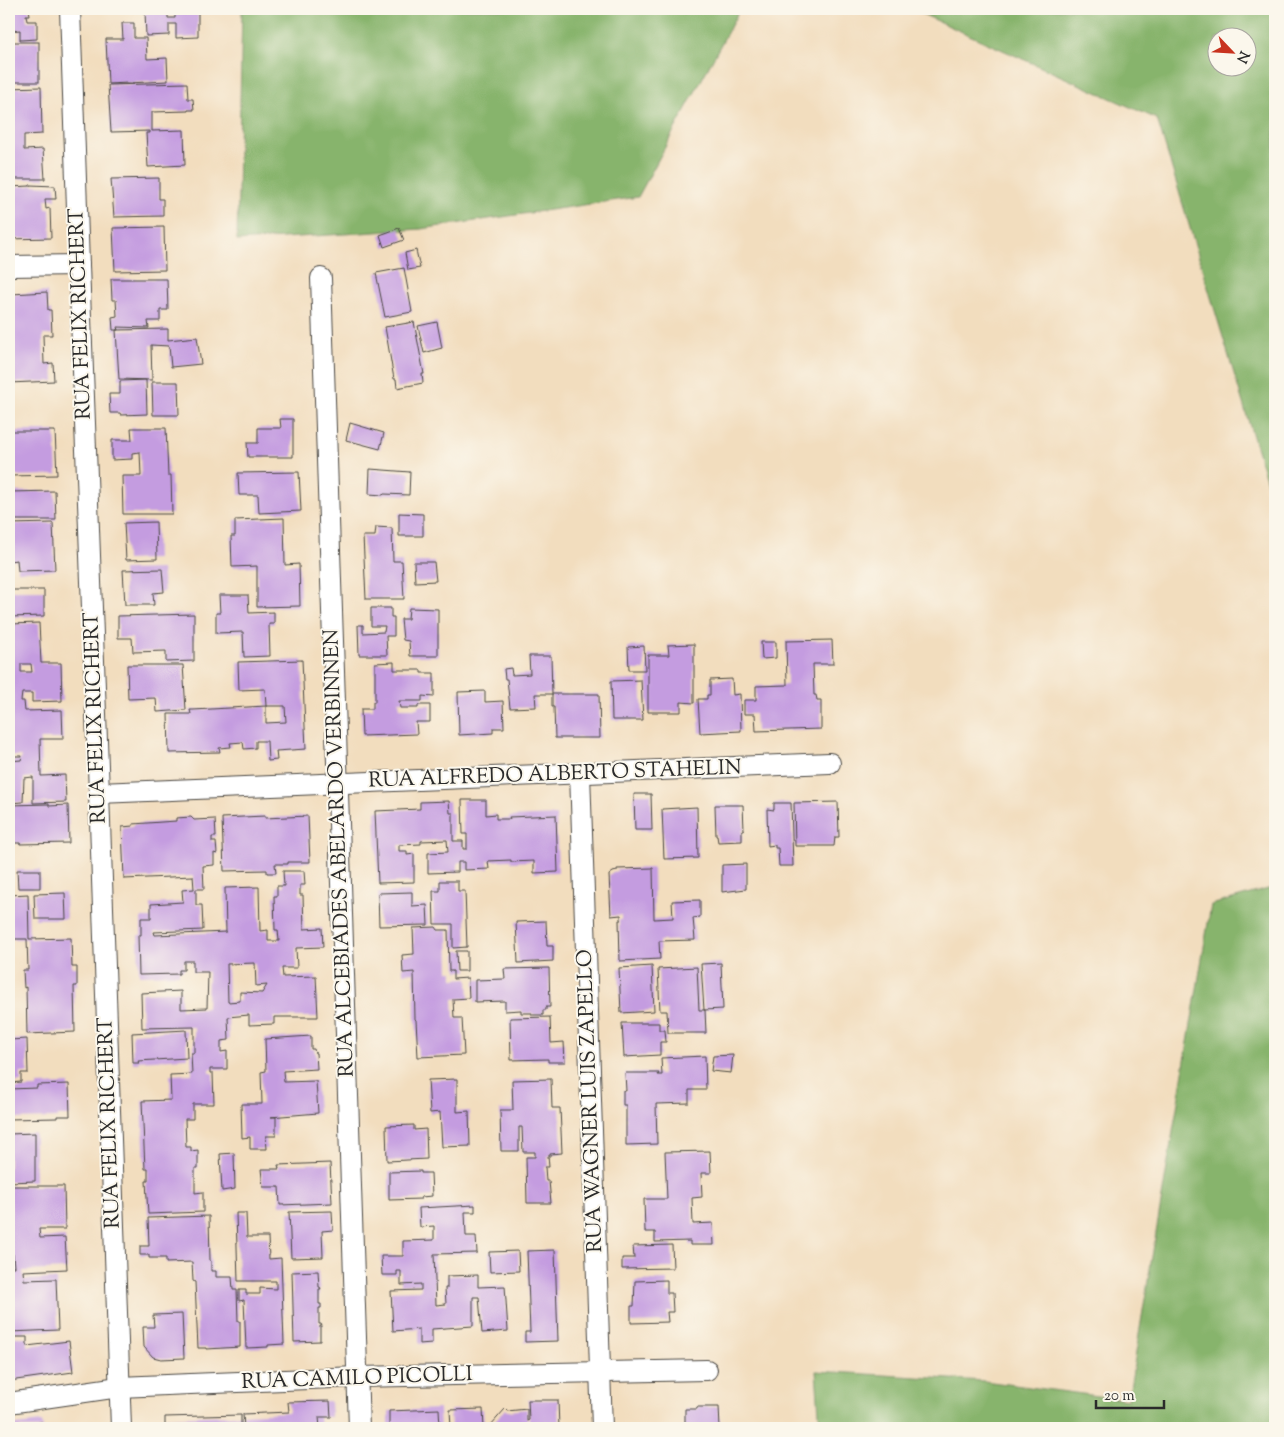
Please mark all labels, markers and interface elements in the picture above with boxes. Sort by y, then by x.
north arrow [1206,28,1256,78]
text: N [1231,47,1253,66]
street label: RUA FELIX RICHERT [62,208,100,420]
street label: RUA FELIX RICHERT [77,612,115,824]
street label: RUA ALCEBIADES ABELARDO VERBINNEN [317,628,363,1078]
street label: RUA ALFREDO ALBERTO STAHELIN [368,753,742,797]
street label: RUA WAGNER LUIS ZAPELLO [571,949,611,1253]
street label: RUA FELIX RICHERT [91,1017,129,1229]
street label: RUA CAMILO PICOLLI [241,1360,473,1398]
scale bar [1096,1377,1164,1409]
text: 20 m [1104,1386,1135,1407]

